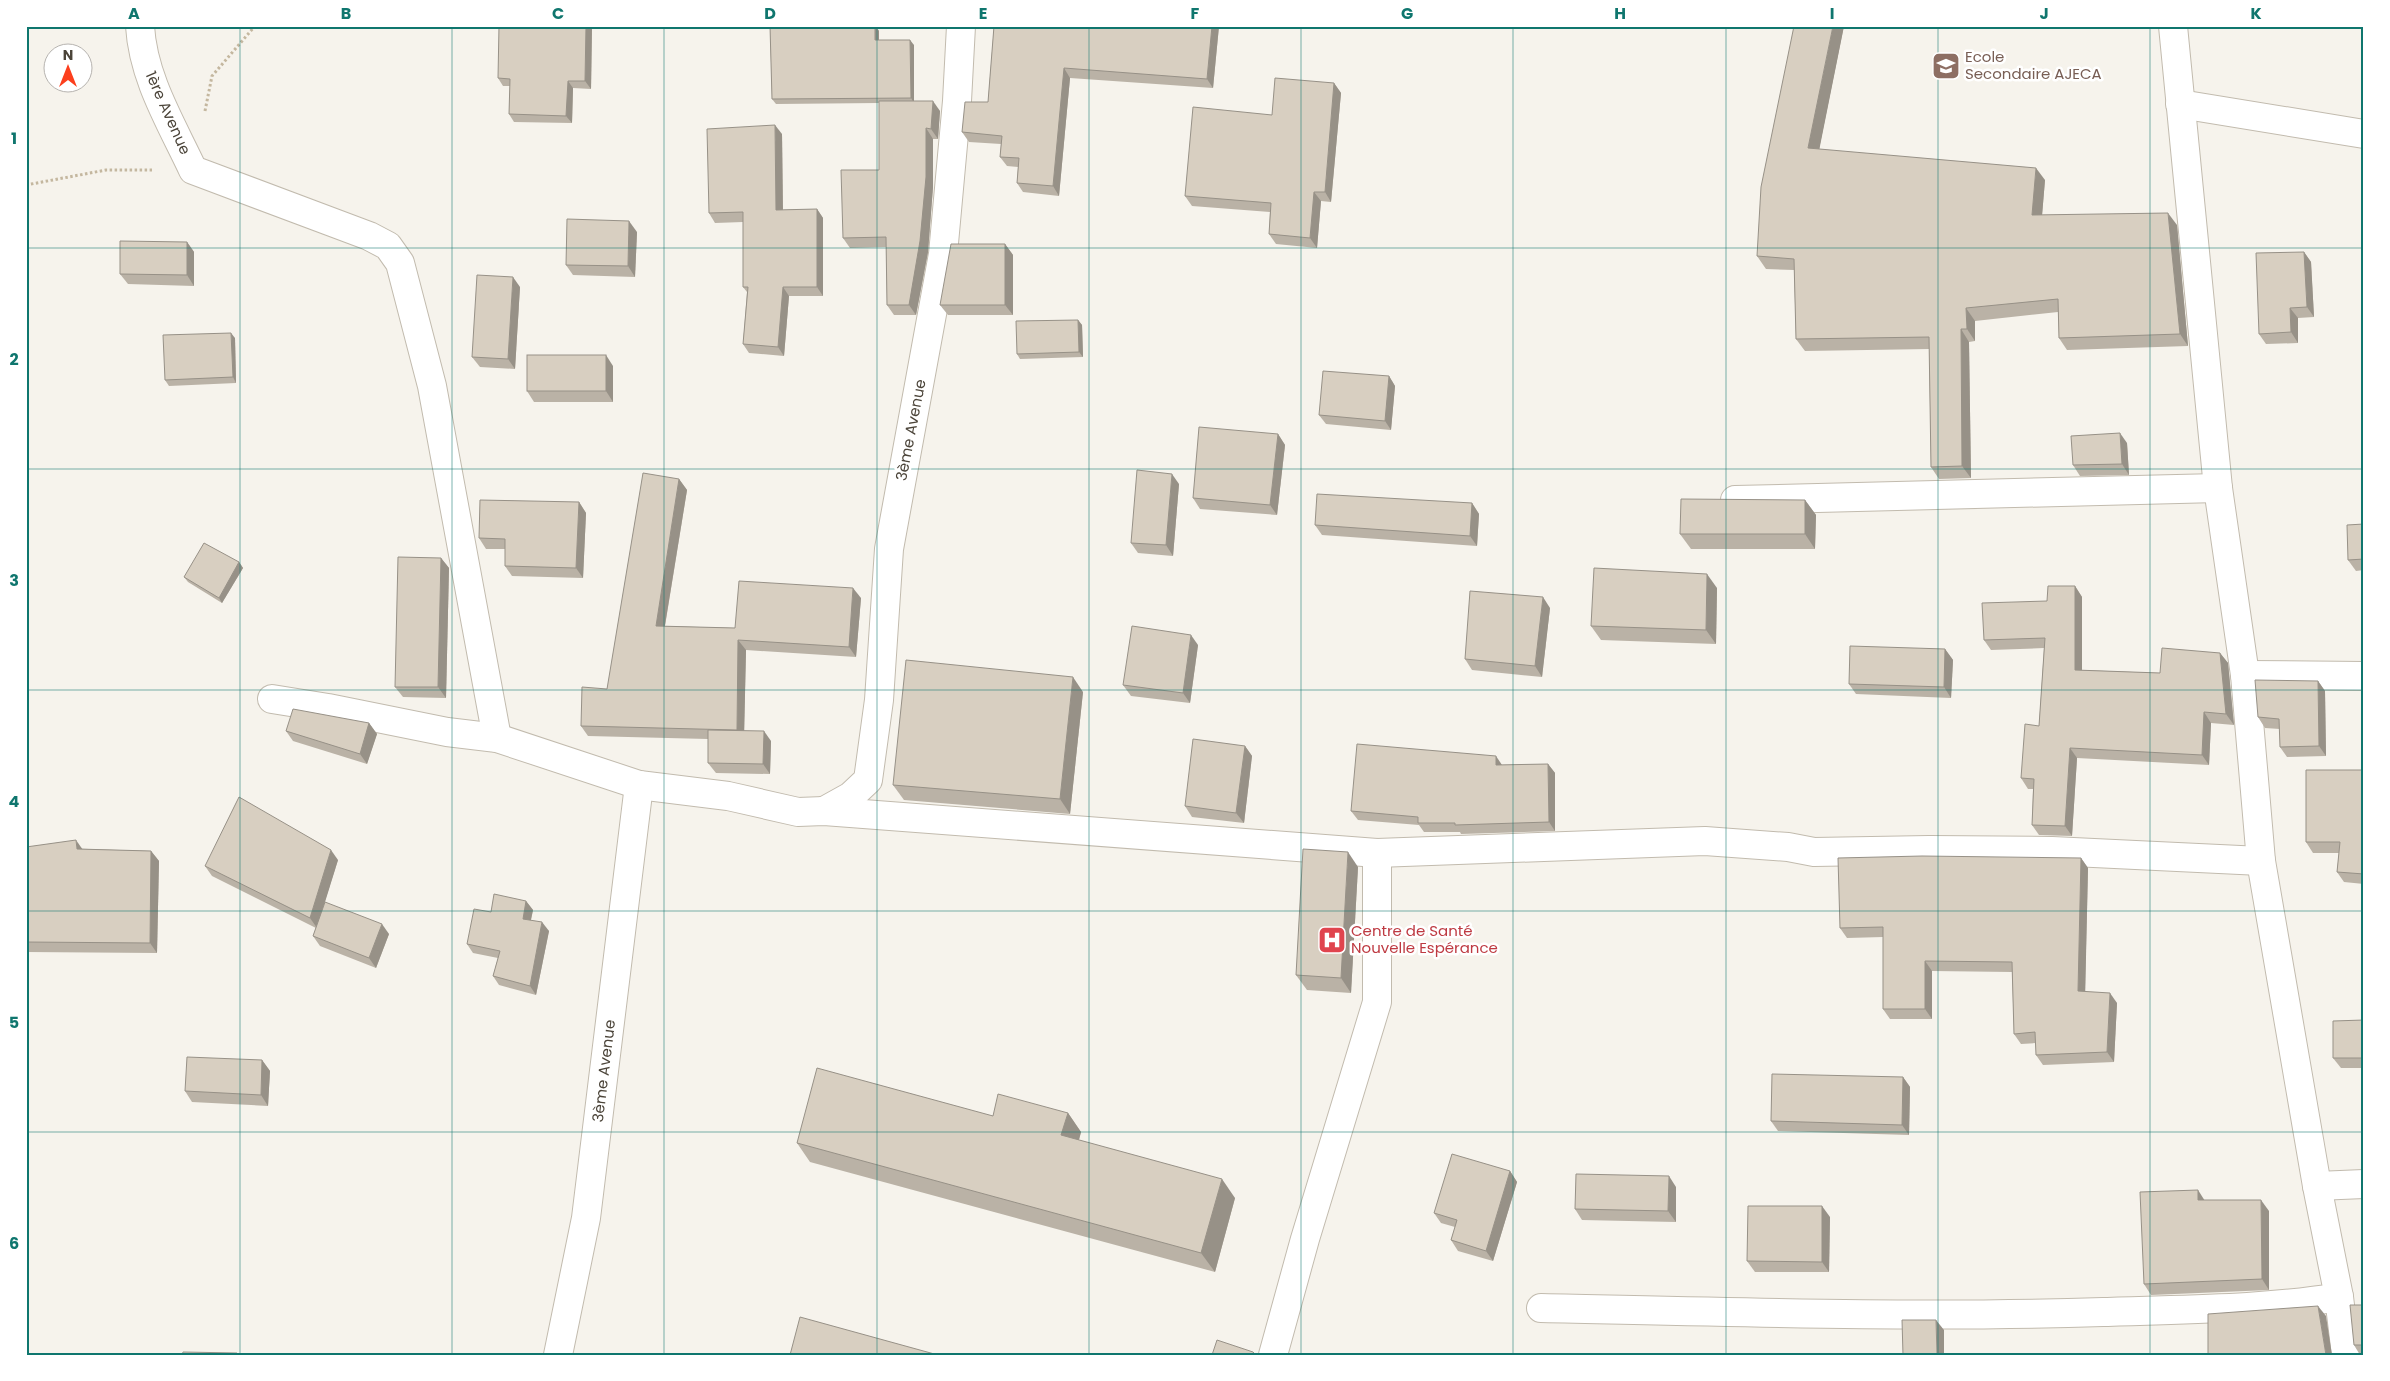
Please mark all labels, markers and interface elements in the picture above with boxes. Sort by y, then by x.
text: A [128,2,140,25]
text: B [341,2,351,25]
text: C [552,2,564,25]
text: D [764,2,776,25]
text: E [979,2,987,25]
text: F [1191,2,1200,25]
text: G [1401,2,1413,25]
text: H [1614,2,1626,25]
text: I [1830,2,1834,25]
text: J [2039,2,2049,25]
text: K [2250,2,2262,25]
north arrow [42,42,92,92]
text: N [63,45,73,65]
place label: Ecole Secondaire AJECA [1965,46,2102,84]
school or university icon: Ecole Secondaire AJECA [1931,51,1961,81]
street label: 1ère Avenue [141,68,196,158]
text: 1 [11,127,17,150]
text: 2 [9,348,19,371]
street label: 3ème Avenue [890,377,931,483]
text: 3 [9,569,19,592]
text: 4 [9,790,20,813]
place label: Centre de Santé Nouvelle Espérance [1351,920,1498,958]
hospital icon: Centre de Santé Nouvelle Espérance [1317,925,1347,955]
text: 5 [9,1011,19,1034]
street label: 3ème Avenue [587,1018,620,1123]
text: 6 [9,1232,19,1255]

